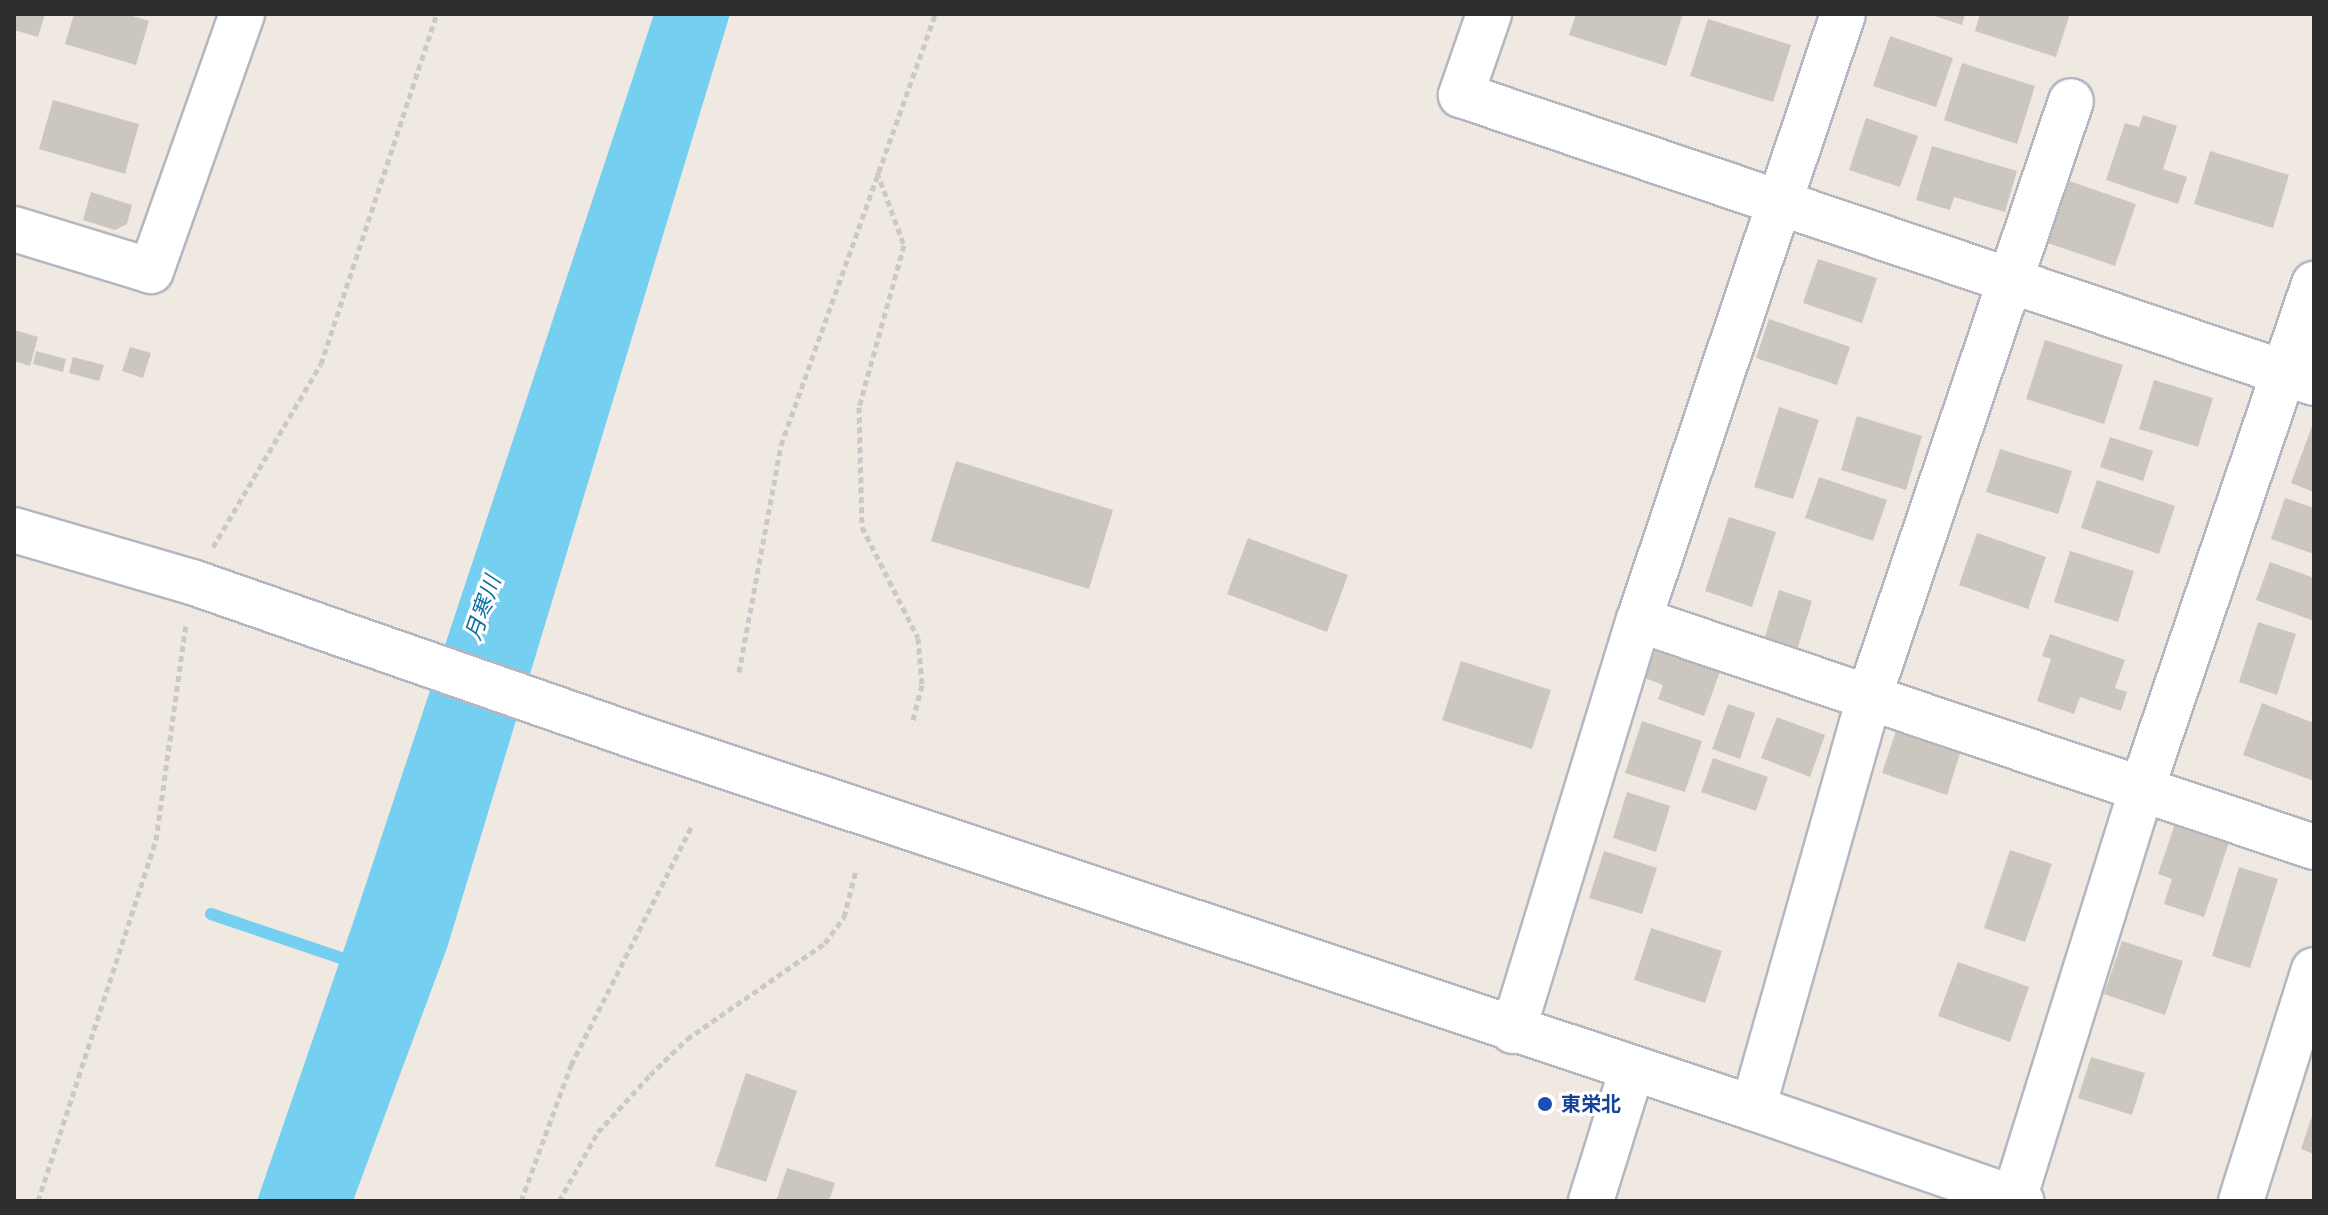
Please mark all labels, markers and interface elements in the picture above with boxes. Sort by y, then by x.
water label: 月寒川 [460,573,506,643]
place label: 東栄北 [1561,1092,1621,1116]
marker: 東栄北 [1536,1095,1554,1113]

